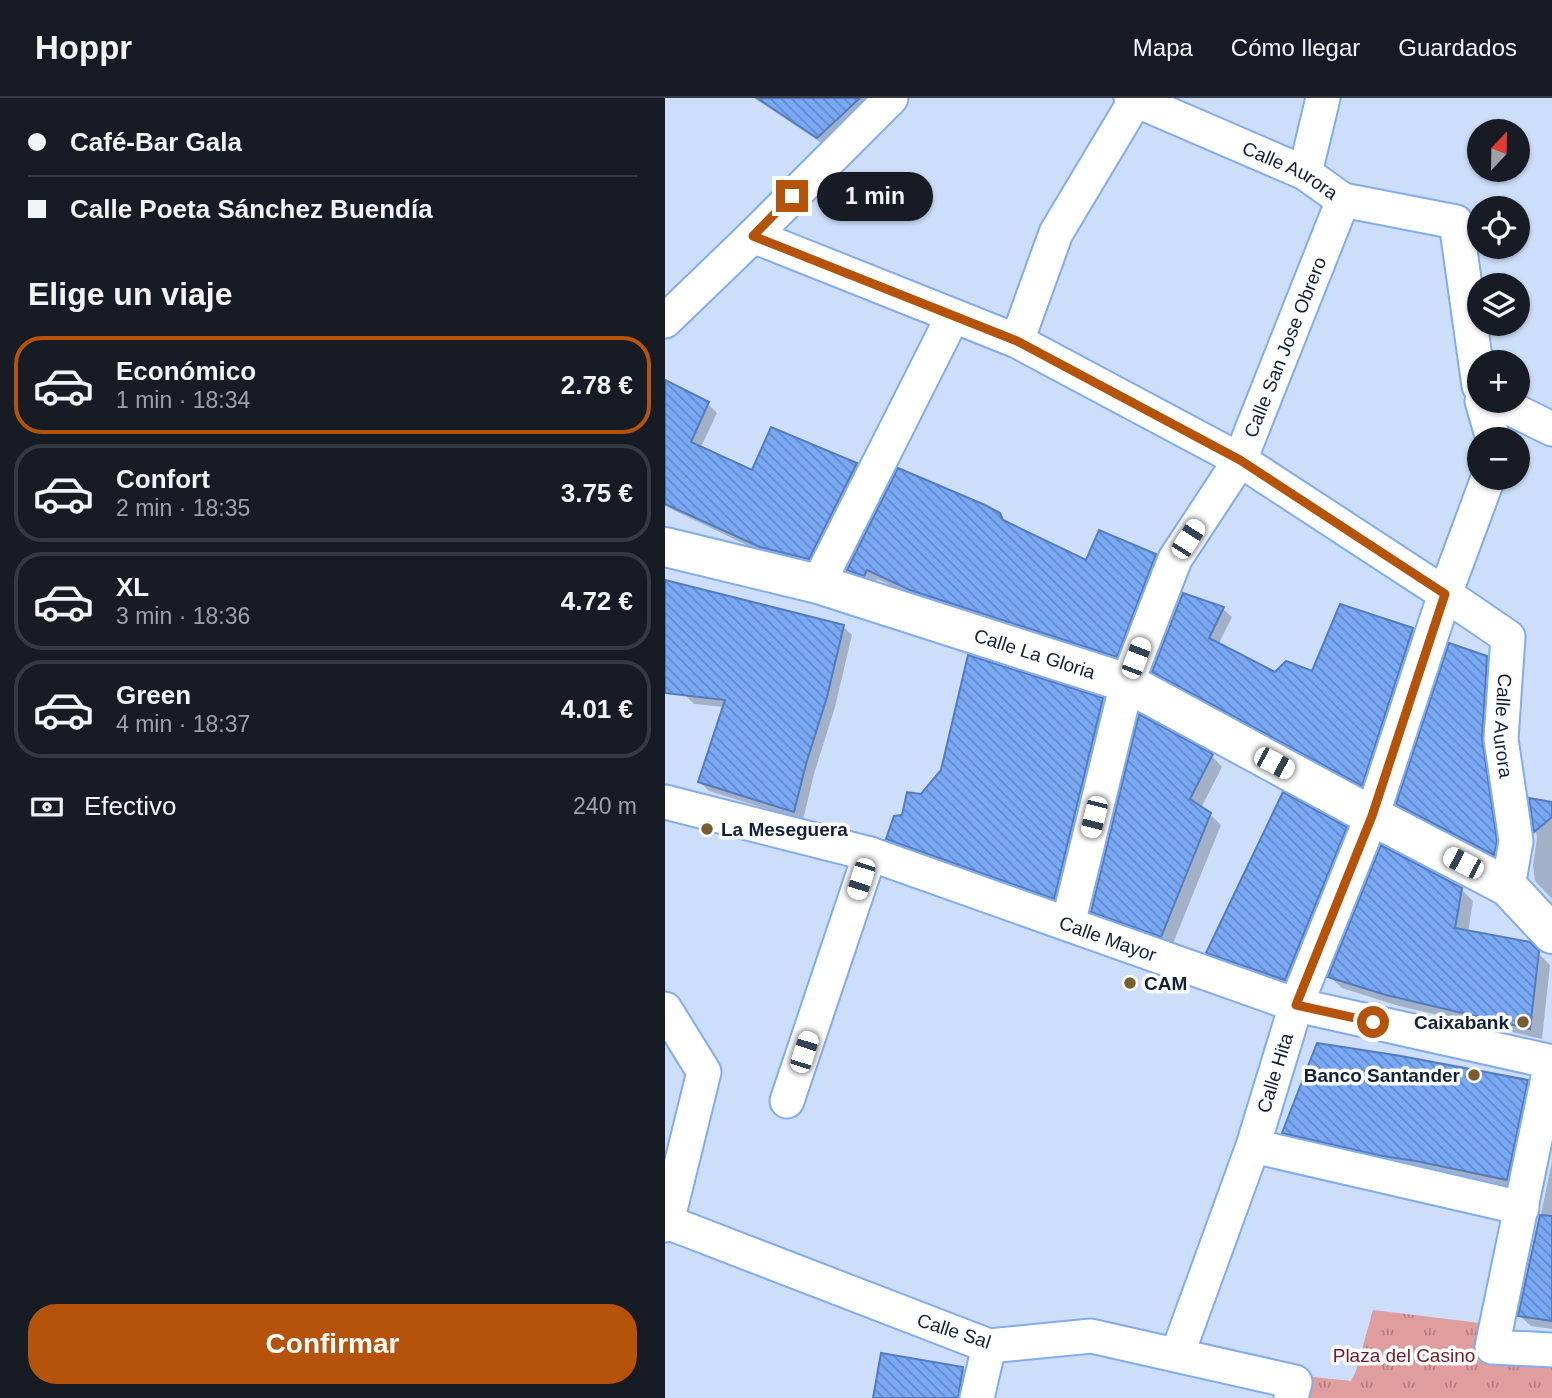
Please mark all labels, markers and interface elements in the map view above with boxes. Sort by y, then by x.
text: Hoppr [35,29,132,66]
text: Mapa [1133,34,1193,61]
text: Cómo llegar [1231,34,1360,61]
text: Guardados [1398,34,1517,61]
north arrow [1467,119,1529,182]
map controls [1467,119,1530,490]
text: Café-Bar Gala [70,127,242,157]
street label: Calle Aurora [1239,137,1342,204]
callout: 1 min [817,172,932,220]
route end [776,180,808,212]
text: 1 min [845,183,905,209]
text: Calle Poeta Sánchez Buendía [70,194,433,224]
button: locate [1467,196,1530,259]
street label: Calle San Jose Obrero [1240,254,1330,440]
button: layers [1467,273,1530,336]
text: Elige un viaje [28,276,233,312]
button: + [1467,350,1530,413]
icon: car [32,354,95,417]
text: Económico [116,356,256,386]
text: 2.78 € [561,370,633,400]
text: 1 min · 18:34 [116,387,250,413]
button: − [1467,427,1530,490]
icon: car [32,462,95,525]
text: Confort [116,464,210,494]
text: 3.75 € [561,478,633,508]
text: 2 min · 18:35 [116,495,250,521]
car [1168,516,1209,562]
icon: car [32,570,95,633]
text: XL [116,572,149,602]
text: 4.72 € [561,586,633,616]
text: 3 min · 18:36 [116,603,250,629]
street label: Calle La Gloria [972,624,1098,683]
car [1119,635,1154,681]
street label: Calle Aurora [1490,673,1517,780]
icon: car [32,678,95,741]
text: Green [116,680,191,710]
text: 4.01 € [561,694,633,724]
text: 4 min · 18:37 [116,711,250,737]
car [1251,744,1298,782]
icon: cash [28,788,66,826]
text: Efectivo [84,791,177,821]
text: 240 m [573,793,637,819]
car [1079,794,1110,840]
place label: La Meseguera [721,819,848,840]
marker: La Meseguera [699,821,715,837]
car [1440,844,1487,882]
car [845,856,878,902]
street label: Calle Mayor [1057,912,1160,965]
place label: CAM [1144,973,1187,994]
marker: CAM [1122,975,1138,991]
route start [1357,1006,1389,1038]
place label: Caixabank [1414,1012,1509,1033]
marker: Caixabank [1515,1014,1531,1030]
car [788,1029,821,1075]
street label: Calle Hita [1253,1030,1297,1115]
place label: Banco Santander [1304,1065,1461,1086]
marker: Banco Santander [1466,1067,1482,1083]
button: Confirmar [28,1304,637,1384]
street label: Calle Sal [915,1309,993,1353]
park label: Plaza del Casino [1333,1345,1475,1366]

